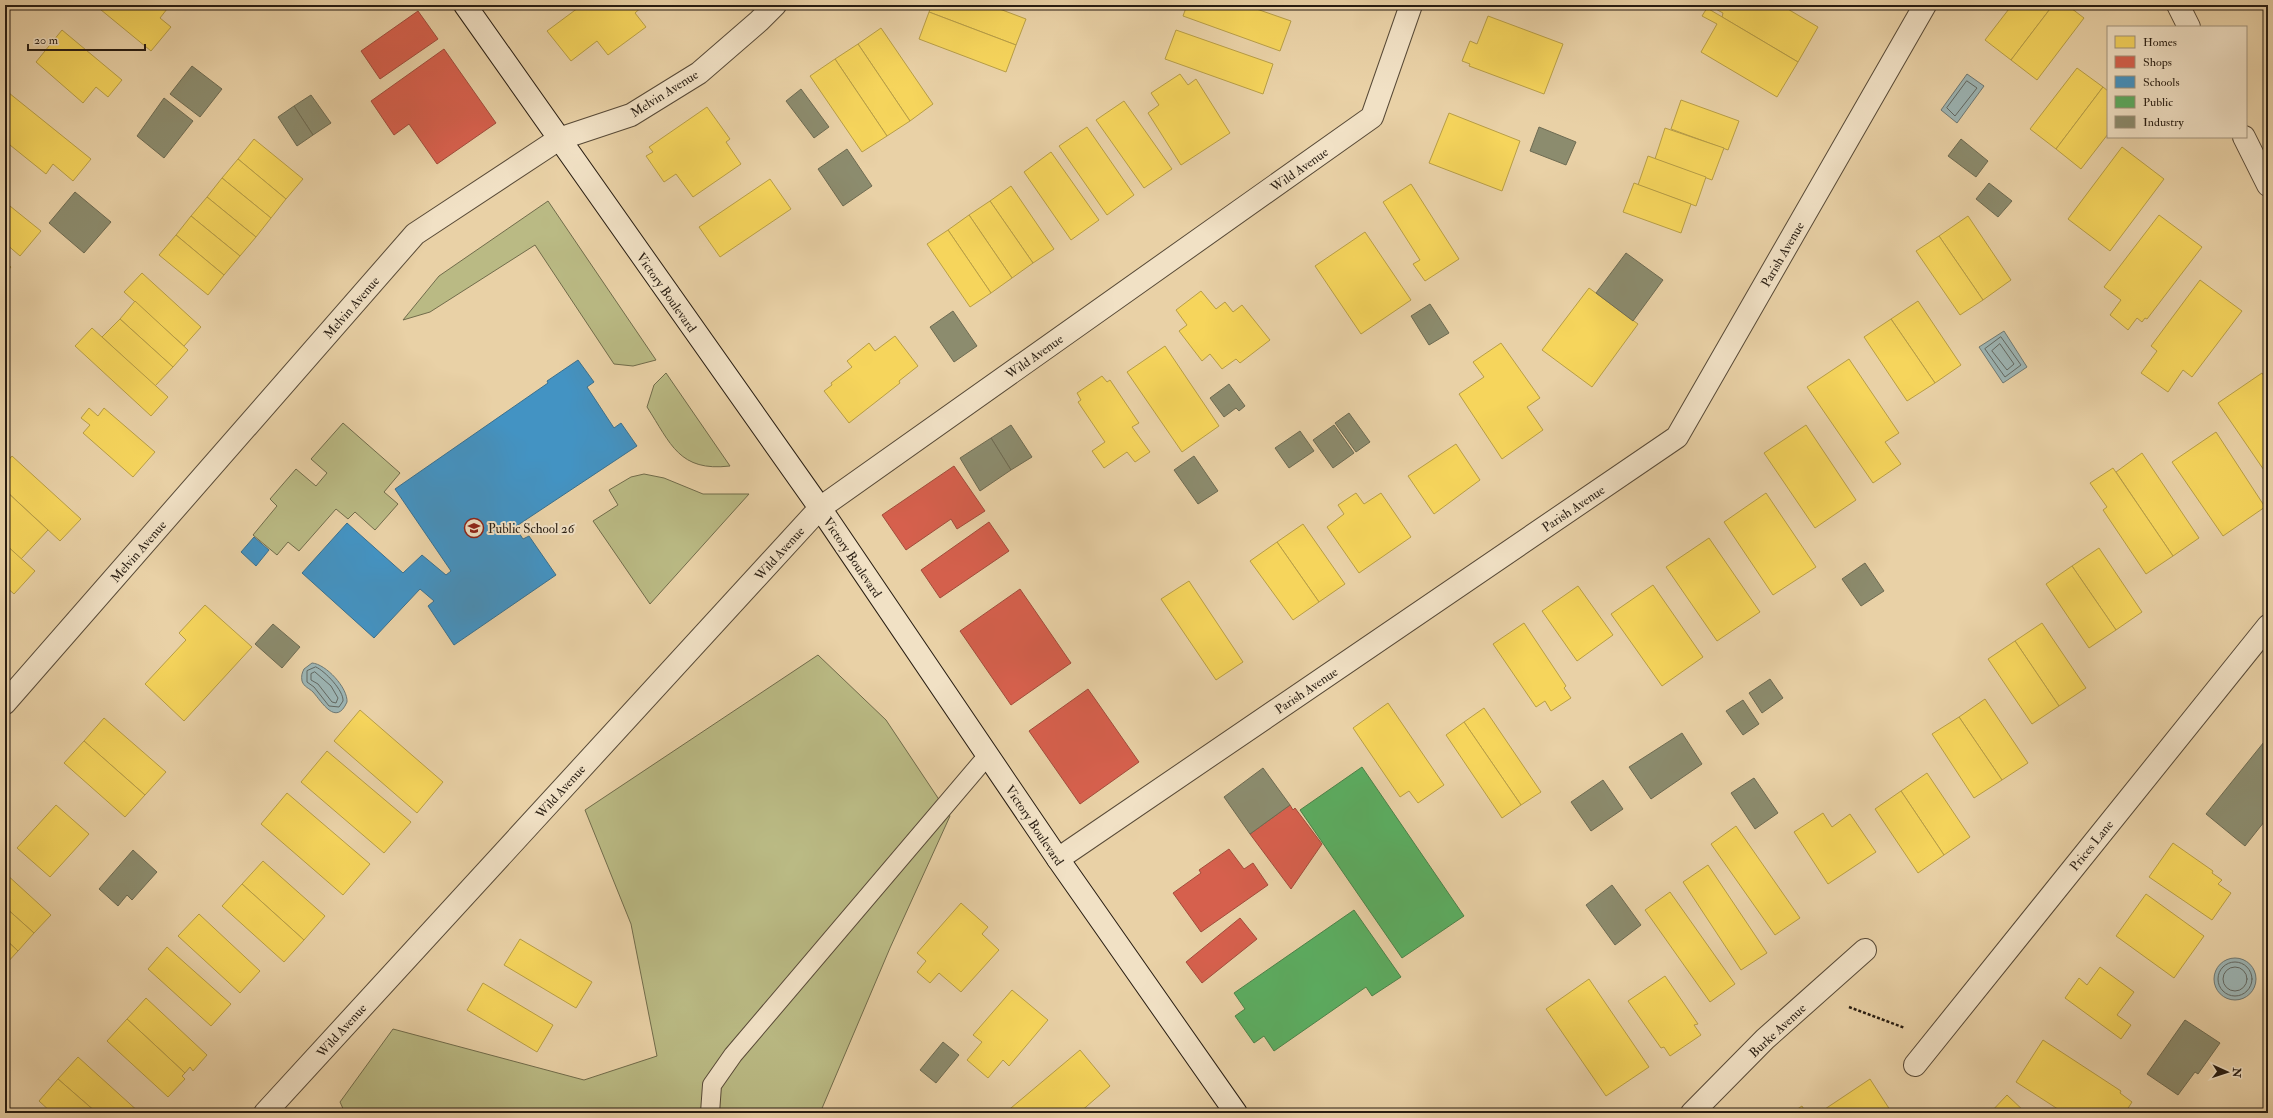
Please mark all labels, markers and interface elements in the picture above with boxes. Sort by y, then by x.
scale bar [28,26,145,52]
legend [2107,26,2247,138]
text: 20 m [34,33,59,48]
text: Homes [2143,35,2177,50]
text: Shops [2143,55,2172,70]
street label: Melvin Avenue [628,66,702,121]
text: Schools [2143,75,2180,90]
text: Public [2143,95,2173,110]
text: Industry [2143,115,2185,130]
street label: Wild Avenue [1267,144,1332,196]
street label: Parish Avenue [1758,219,1808,290]
street label: Victory Boulevard [632,250,700,337]
street label: Melvin Avenue [320,273,383,342]
street label: Wild Avenue [1002,331,1067,383]
street label: Parish Avenue [1539,482,1609,536]
street label: Victory Boulevard [818,514,885,602]
street label: Melvin Avenue [107,517,170,586]
school or university icon: Public School 26 [463,517,485,539]
place label: Public School 26 [488,521,576,537]
street label: Wild Avenue [751,523,808,585]
street label: Parish Avenue [1272,664,1342,718]
street label: Wild Avenue [532,761,589,823]
street label: Victory Boulevard [1000,782,1067,870]
street label: Prices Lane [2067,817,2117,874]
street label: Wild Avenue [313,1000,370,1062]
street label: Burke Avenue [1746,1000,1810,1061]
north arrow [2207,1052,2247,1092]
text: N [2230,1066,2243,1079]

